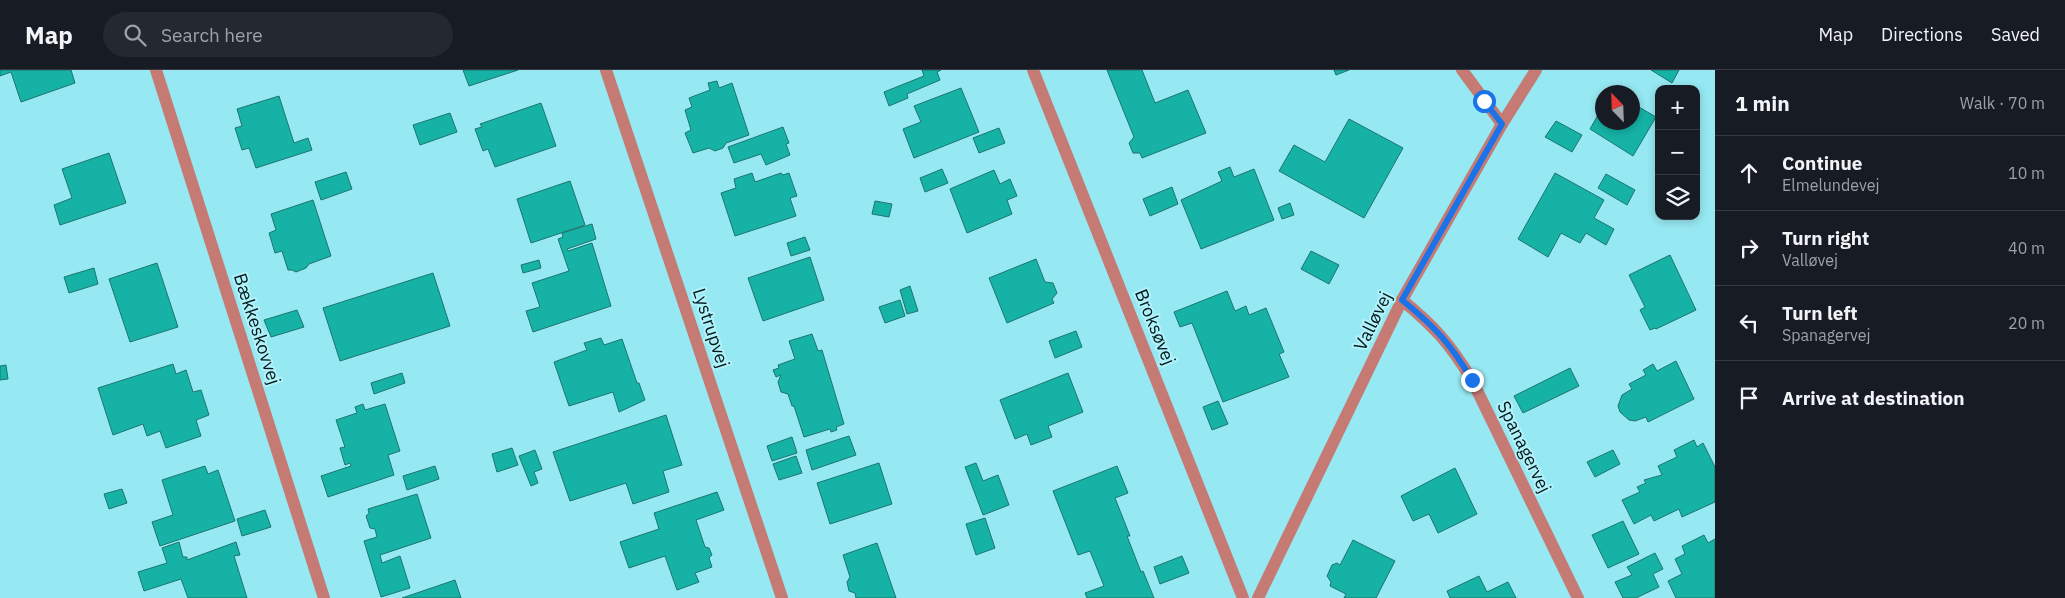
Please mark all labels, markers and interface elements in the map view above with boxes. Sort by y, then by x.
search box [103,12,453,57]
text: Map [25,19,73,51]
icon: search [121,21,149,49]
text: Search here [161,23,263,47]
text: Map [1818,23,1853,46]
text: Directions [1881,23,1963,46]
text: Saved [1991,23,2040,46]
north arrow [1595,85,1640,130]
map controls [1655,85,1700,220]
button: + [1655,85,1700,130]
text: 1 min [1735,89,1790,117]
route start [1473,90,1496,113]
text: Walk · 70 m [1960,93,2045,113]
button: − [1655,130,1700,175]
text: Continue [1782,151,1862,175]
icon: ahead [1735,159,1763,187]
text: 10 m [2008,163,2045,183]
button: layers [1655,175,1700,220]
text: Elmelundevej [1782,175,1879,195]
text: Turn right [1782,226,1869,250]
icon: right [1735,234,1763,262]
text: 40 m [2008,238,2045,258]
text: Valløvej [1782,250,1838,270]
street label: Bækkeskovvej [229,270,286,387]
street label: Lystrupvej [688,285,735,371]
street label: Broksøvej [1130,286,1181,368]
street label: Valløvej [1348,287,1397,354]
text: Turn left [1782,301,1858,325]
icon: left [1735,309,1763,337]
text: 20 m [2008,313,2045,333]
text: Spanagervej [1782,325,1870,345]
route end [1461,369,1484,392]
icon: arrive [1735,384,1763,412]
text: Arrive at destination [1782,386,1965,410]
street label: Spanagervej [1492,397,1557,497]

